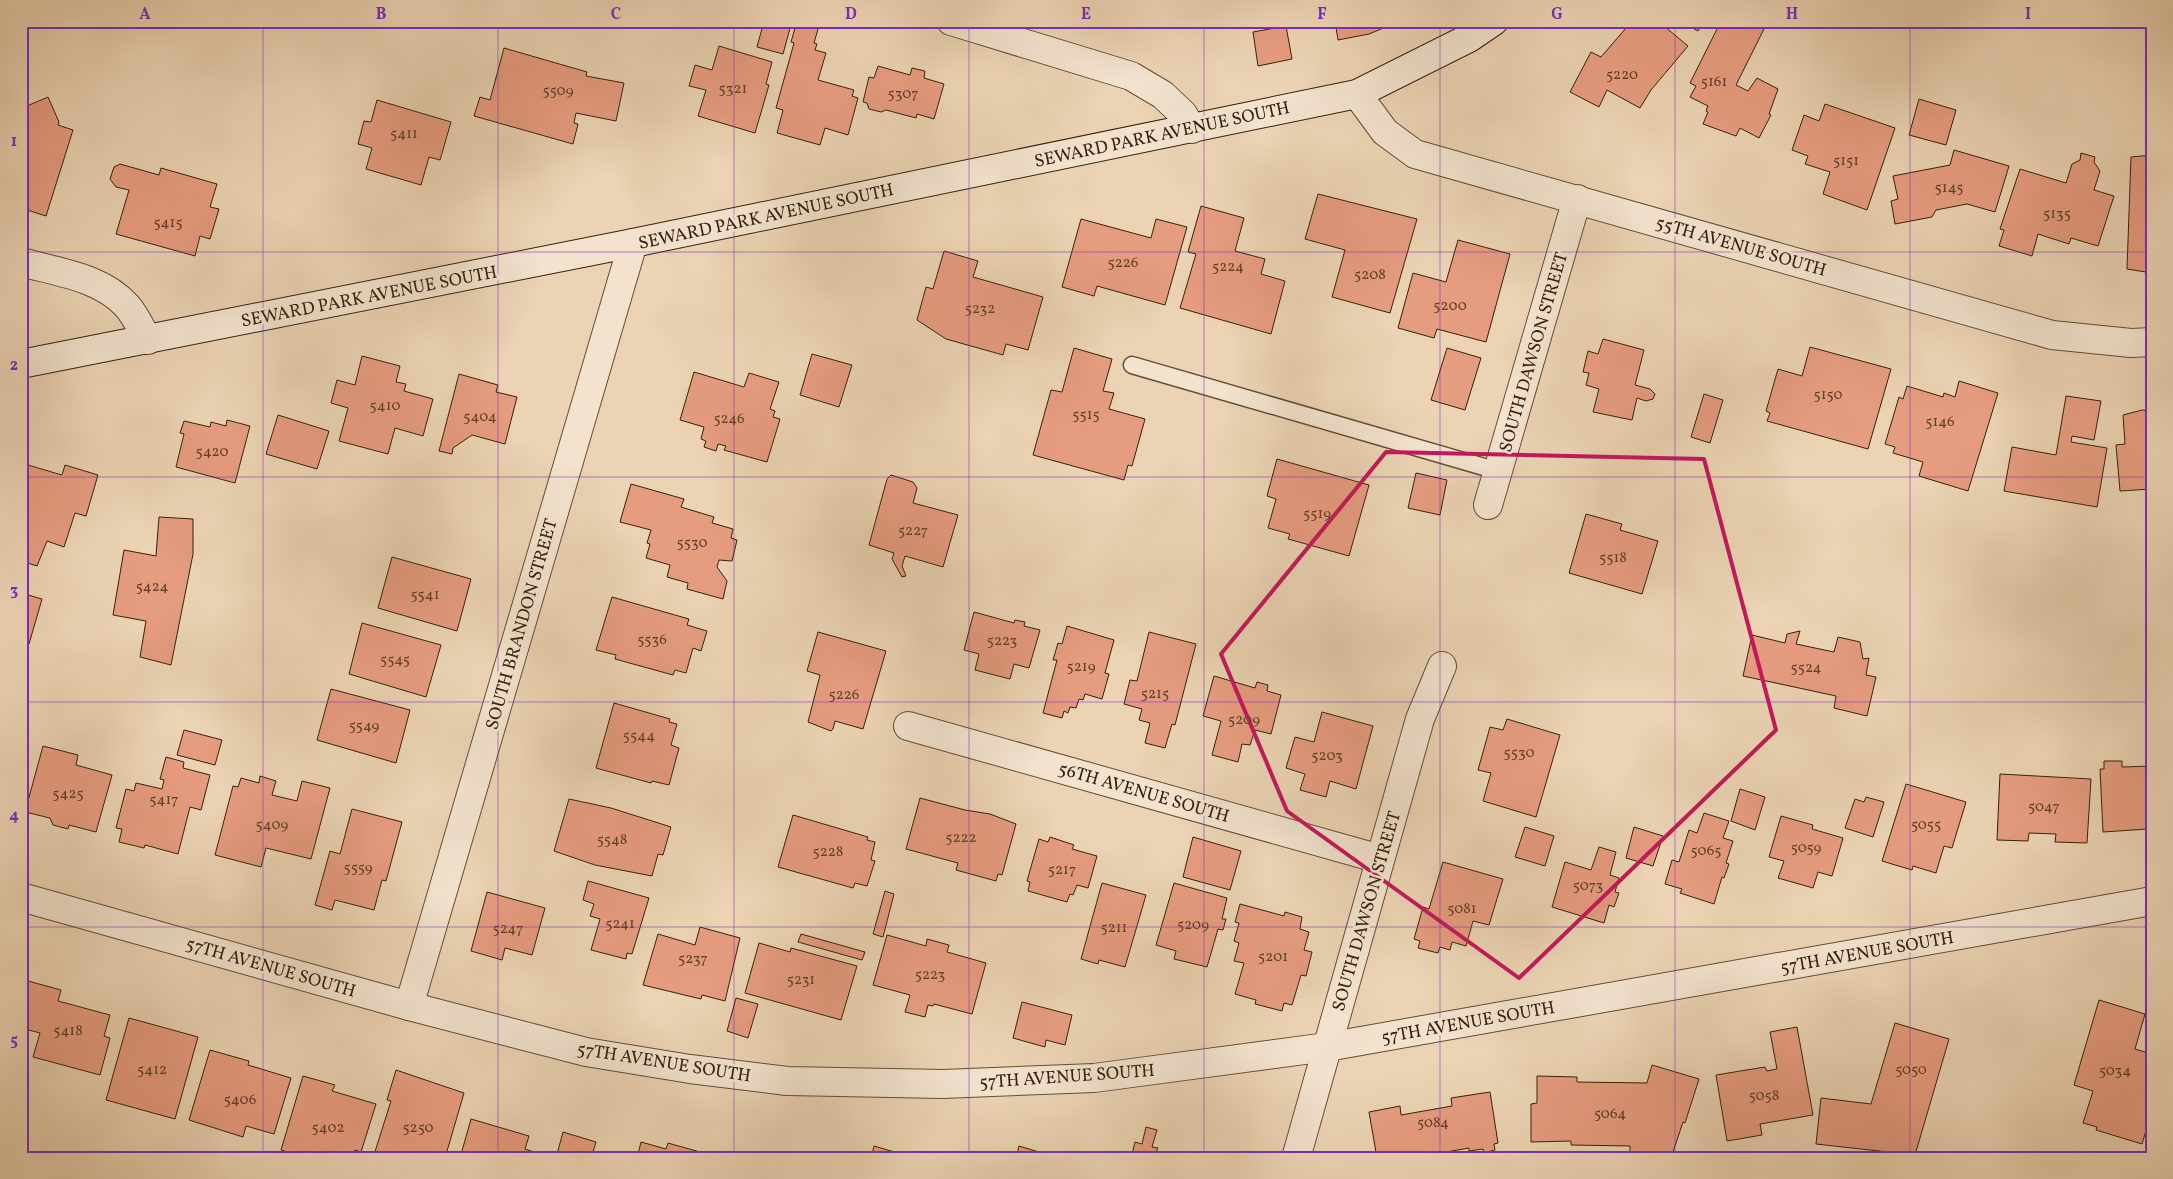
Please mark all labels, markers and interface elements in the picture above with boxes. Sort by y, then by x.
text: A [139,4,151,26]
text: B [376,4,387,26]
text: C [611,4,621,26]
text: D [845,4,857,26]
text: E [1081,4,1091,26]
text: F [1317,4,1327,26]
text: G [1551,4,1563,26]
text: H [1786,4,1798,26]
text: I [2025,4,2031,26]
house number: 5220 [1606,65,1638,86]
house number: 5161 [1701,72,1727,93]
house number: 5321 [719,79,747,100]
house number: 5509 [542,81,574,102]
house number: 5307 [888,84,918,105]
street label: SEWARD PARK AVENUE SOUTH [1032,96,1292,175]
house number: 5411 [390,124,418,145]
text: 1 [11,131,17,153]
house number: 5151 [1833,151,1859,172]
street label: SEWARD PARK AVENUE SOUTH [636,178,896,257]
house number: 5145 [1935,178,1963,199]
house number: 5135 [2043,204,2071,225]
street label: 55TH AVENUE SOUTH [1652,211,1829,284]
house number: 5415 [153,213,183,234]
street label: SOUTH DAWSON STREET [1494,249,1575,455]
house number: 5226 [1108,253,1138,274]
house number: 5224 [1212,257,1244,278]
street label: SEWARD PARK AVENUE SOUTH [239,260,500,335]
house number: 5208 [1354,265,1386,286]
house number: 5200 [1433,296,1467,317]
house number: 5232 [965,299,995,320]
text: 2 [10,355,18,377]
house number: 5150 [1814,385,1842,406]
house number: 5410 [369,396,401,417]
house number: 5515 [1072,405,1100,426]
house number: 5404 [463,407,497,428]
house number: 5246 [713,409,745,430]
house number: 5146 [1925,412,1955,433]
house number: 5420 [195,442,229,463]
house number: 5519 [1303,504,1331,525]
street label: SOUTH BRANDON STREET [480,515,565,733]
house number: 5227 [898,521,928,542]
house number: 5530 [677,533,707,554]
house number: 5518 [1599,548,1627,569]
house number: 5424 [136,577,168,598]
text: 3 [10,580,18,602]
house number: 5541 [410,585,440,606]
house number: 5536 [637,630,667,651]
house number: 5223 [987,631,1017,652]
house number: 5545 [380,650,410,671]
house number: 5219 [1067,657,1096,678]
house number: 5524 [1791,658,1822,679]
house number: 5215 [1141,684,1169,705]
house number: 5226 [829,685,859,706]
house number: 5209 [1228,710,1260,731]
house number: 5549 [349,716,380,737]
house number: 5544 [623,726,655,747]
house number: 5530 [1504,743,1534,764]
house number: 5203 [1311,746,1343,767]
street label: 56TH AVENUE SOUTH [1055,757,1232,830]
house number: 5425 [52,784,84,805]
house number: 5417 [149,790,179,811]
house number: 5047 [2028,797,2060,818]
text: 4 [9,805,19,827]
street label: SOUTH DAWSON STREET [1327,808,1408,1014]
house number: 5409 [256,815,289,836]
house number: 5055 [1911,815,1941,836]
house number: 5222 [945,828,977,849]
house number: 5548 [597,830,627,851]
house number: 5059 [1791,838,1821,859]
house number: 5065 [1691,841,1721,862]
house number: 5228 [813,842,843,863]
house number: 5559 [343,858,373,879]
house number: 5217 [1048,860,1076,881]
house number: 5073 [1573,876,1603,897]
house number: 5081 [1447,899,1477,920]
house number: 5241 [605,914,635,935]
house number: 5209 [1177,915,1209,936]
house number: 5211 [1101,918,1127,939]
house number: 5247 [492,919,524,940]
street label: 57TH AVENUE SOUTH [1779,926,1956,981]
street label: 57TH AVENUE SOUTH [183,932,359,1005]
house number: 5201 [1258,947,1288,968]
house number: 5237 [678,949,708,970]
house number: 5223 [915,965,945,986]
house number: 5231 [787,970,815,991]
street label: 57TH AVENUE SOUTH [1380,996,1557,1051]
house number: 5418 [53,1021,83,1042]
text: 5 [10,1030,18,1052]
street label: 57TH AVENUE SOUTH [575,1037,753,1090]
street label: 57TH AVENUE SOUTH [979,1059,1156,1096]
house number: 5412 [137,1060,167,1081]
house number: 5050 [1895,1060,1927,1081]
house number: 5034 [2099,1061,2131,1082]
house number: 5058 [1749,1086,1779,1107]
house number: 5406 [224,1090,256,1111]
house number: 5064 [1594,1104,1626,1125]
house number: 5084 [1417,1113,1449,1134]
house number: 5402 [312,1118,344,1139]
house number: 5250 [402,1118,434,1139]

